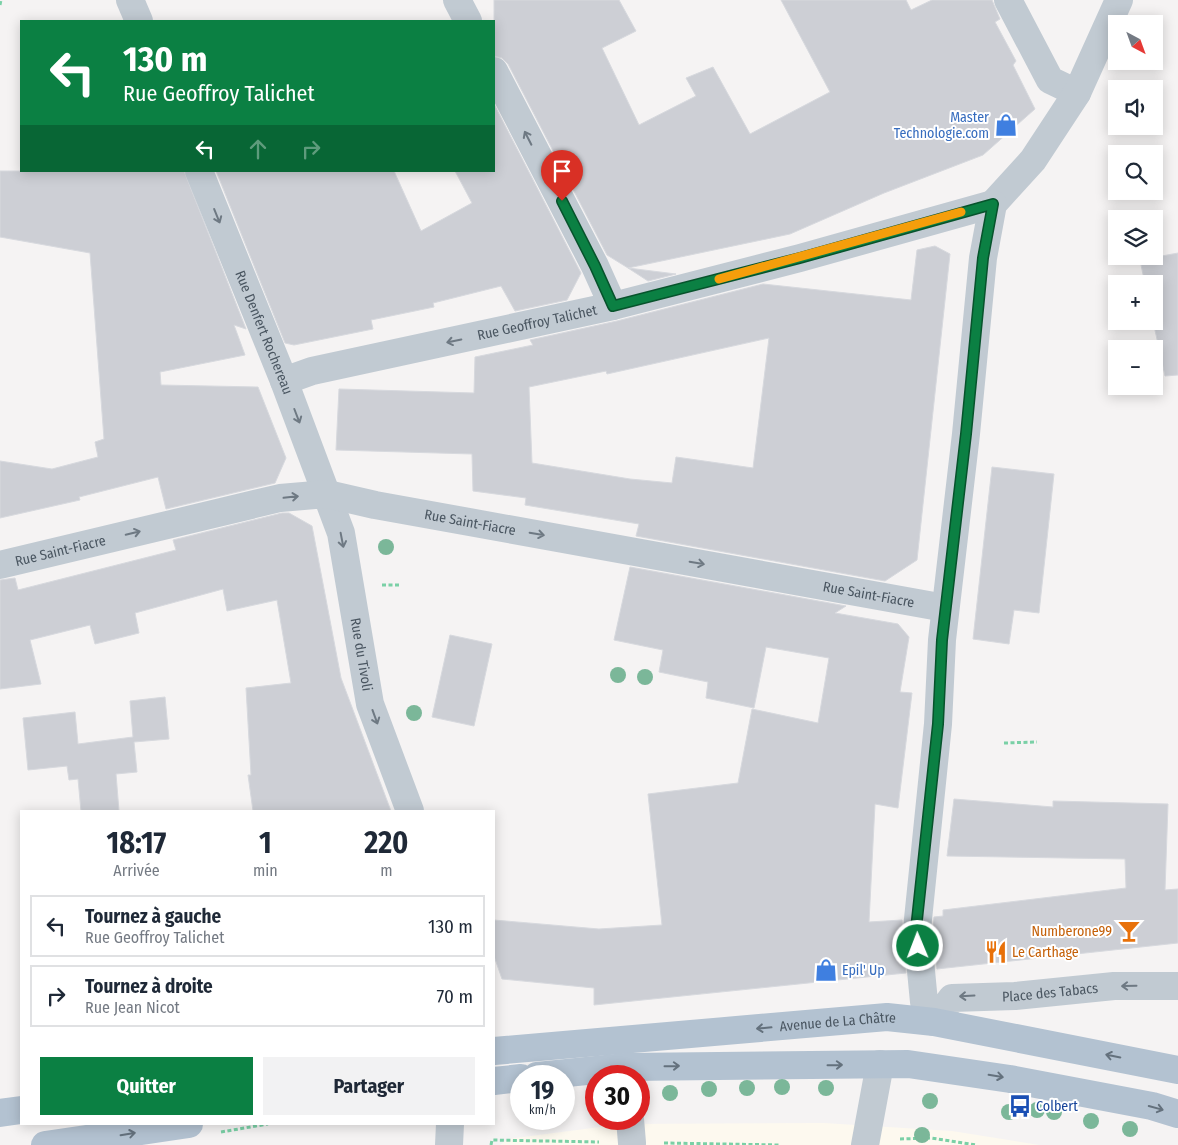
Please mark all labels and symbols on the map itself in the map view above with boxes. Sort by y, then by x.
north arrow [1108,15,1162,70]
place label: Master Technologie.com [894,109,989,142]
shop icon: Master Technologie.com [993,112,1019,138]
one-way arrow [523,130,533,145]
pin [541,150,583,201]
one-way arrow [214,209,223,224]
street label: Rue Denfert Rochereau [232,268,297,397]
street label: Rue Geoffroy Talichet [476,301,599,344]
one-way arrow [446,337,462,346]
one-way arrow [293,408,303,423]
one-way arrow [283,493,299,502]
street label: Rue Saint-Fiacre [423,506,517,539]
one-way arrow [124,528,140,537]
one-way arrow [528,530,544,540]
one-way arrow [338,531,348,547]
street label: Rue Saint-Fiacre [13,532,107,570]
one-way arrow [688,559,704,569]
street label: Rue Saint-Fiacre [822,578,916,611]
street label: Rue du Tivoli [347,616,376,692]
one-way arrow [371,708,380,724]
bar icon: Numberone99 [1116,918,1142,944]
position arrow [891,919,943,971]
place label: Numberone99 [1031,923,1112,940]
restaurant icon: Le Carthage [983,939,1009,965]
place label: Le Carthage [1012,944,1079,961]
shop icon: Epil' Up [813,957,839,983]
place label: Epil' Up [842,962,885,979]
street label: Place des Tabacs [1002,979,1099,1005]
one-way arrow [1122,981,1138,991]
one-way arrow [960,992,976,1001]
street label: Avenue de La Châtre [779,1008,897,1035]
one-way arrow [756,1023,772,1033]
one-way arrow [1106,1050,1122,1060]
one-way arrow [827,1060,843,1069]
one-way arrow [664,1061,680,1071]
speed limit sign: 30 [585,1065,650,1130]
one-way arrow [988,1072,1004,1082]
bus stop icon: Colbert [1007,1093,1033,1119]
place label: Colbert [1036,1098,1078,1115]
one-way arrow [1147,1103,1163,1113]
one-way arrow [120,1128,136,1138]

